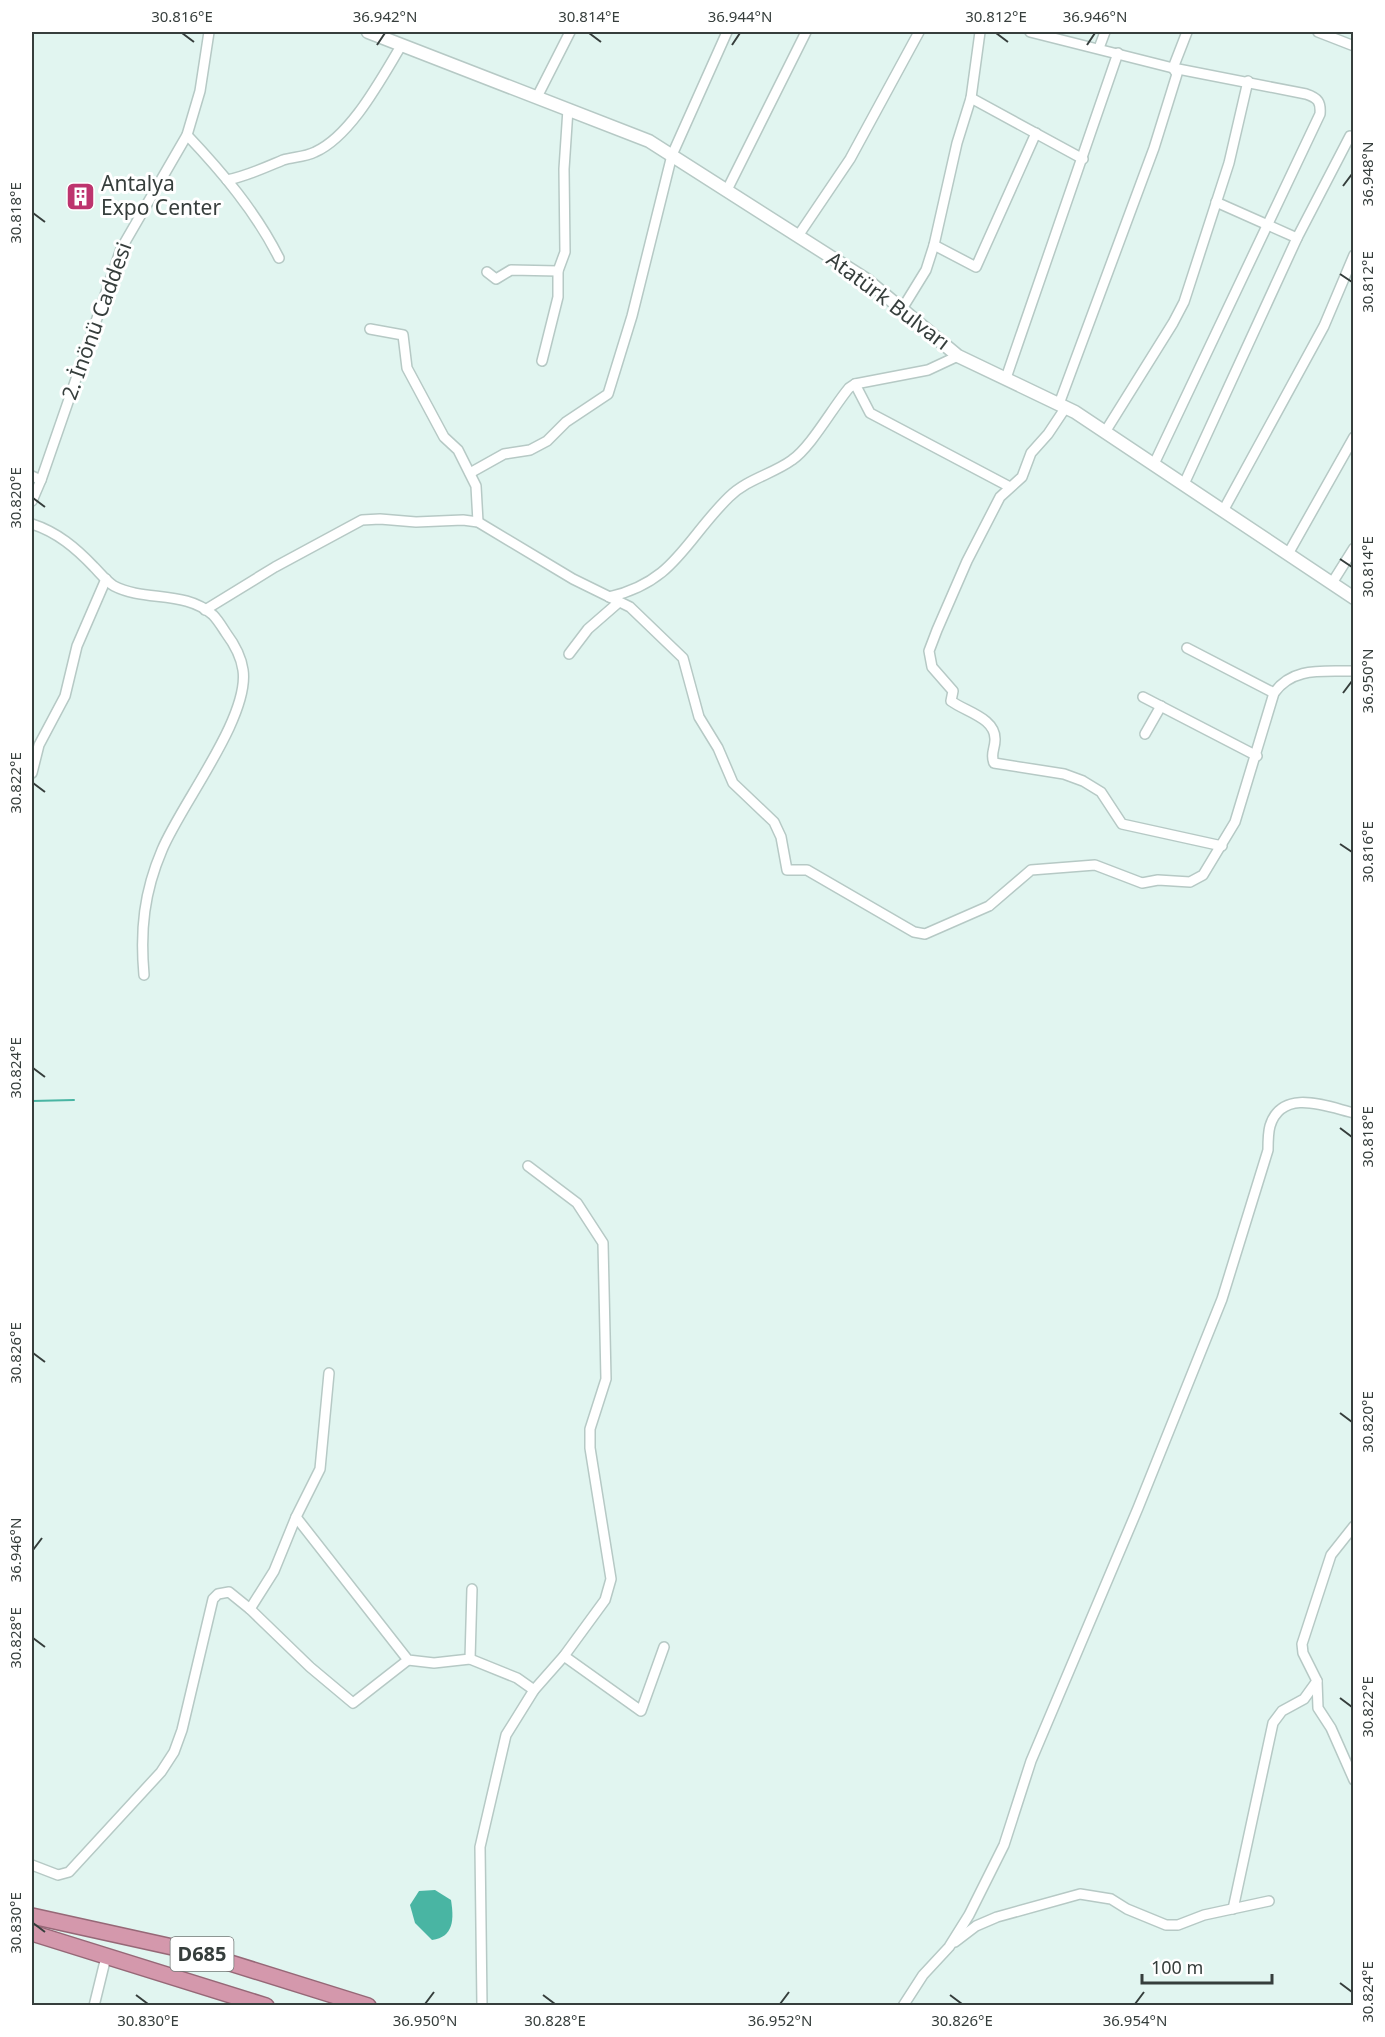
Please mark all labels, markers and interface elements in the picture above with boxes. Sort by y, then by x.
text: 30.816°E [151,6,213,26]
text: 36.942°N [353,6,417,26]
text: 30.814°E [558,6,620,26]
text: 36.944°N [708,6,772,26]
text: 30.812°E [965,6,1027,26]
text: 36.946°N [1063,6,1127,26]
text: 36.948°N [1357,142,1377,206]
place label: Antalya Expo Center [101,169,221,221]
building icon: Antalya Expo Center [64,180,96,212]
text: 30.818°E [5,182,25,244]
street label: 2. İnönü Caddesi [55,238,138,403]
street label: Atatürk Bulvarı [821,245,956,356]
text: 30.812°E [1357,251,1377,313]
text: 30.820°E [5,467,25,529]
text: 30.814°E [1357,536,1377,598]
text: 36.950°N [1357,649,1377,713]
text: 30.822°E [5,752,25,814]
text: 30.816°E [1357,821,1377,883]
text: 30.824°E [5,1037,25,1099]
text: 30.818°E [1357,1106,1377,1168]
text: 30.826°E [5,1322,25,1384]
text: 30.820°E [1357,1391,1377,1453]
text: 36.946°N [5,1518,25,1582]
text: 30.828°E [5,1607,25,1669]
text: 30.822°E [1357,1676,1377,1738]
text: 30.830°E [5,1892,25,1954]
road number: D685 [170,1937,234,1971]
scale bar [1142,1947,1272,1985]
text: 100 m [1151,1955,1203,1979]
text: 30.824°E [1357,1961,1377,2023]
text: 30.830°E [117,2010,179,2030]
text: 36.950°N [393,2010,457,2030]
text: 30.828°E [524,2010,586,2030]
text: 36.952°N [748,2010,812,2030]
text: 30.826°E [931,2010,993,2030]
text: 36.954°N [1103,2010,1167,2030]

